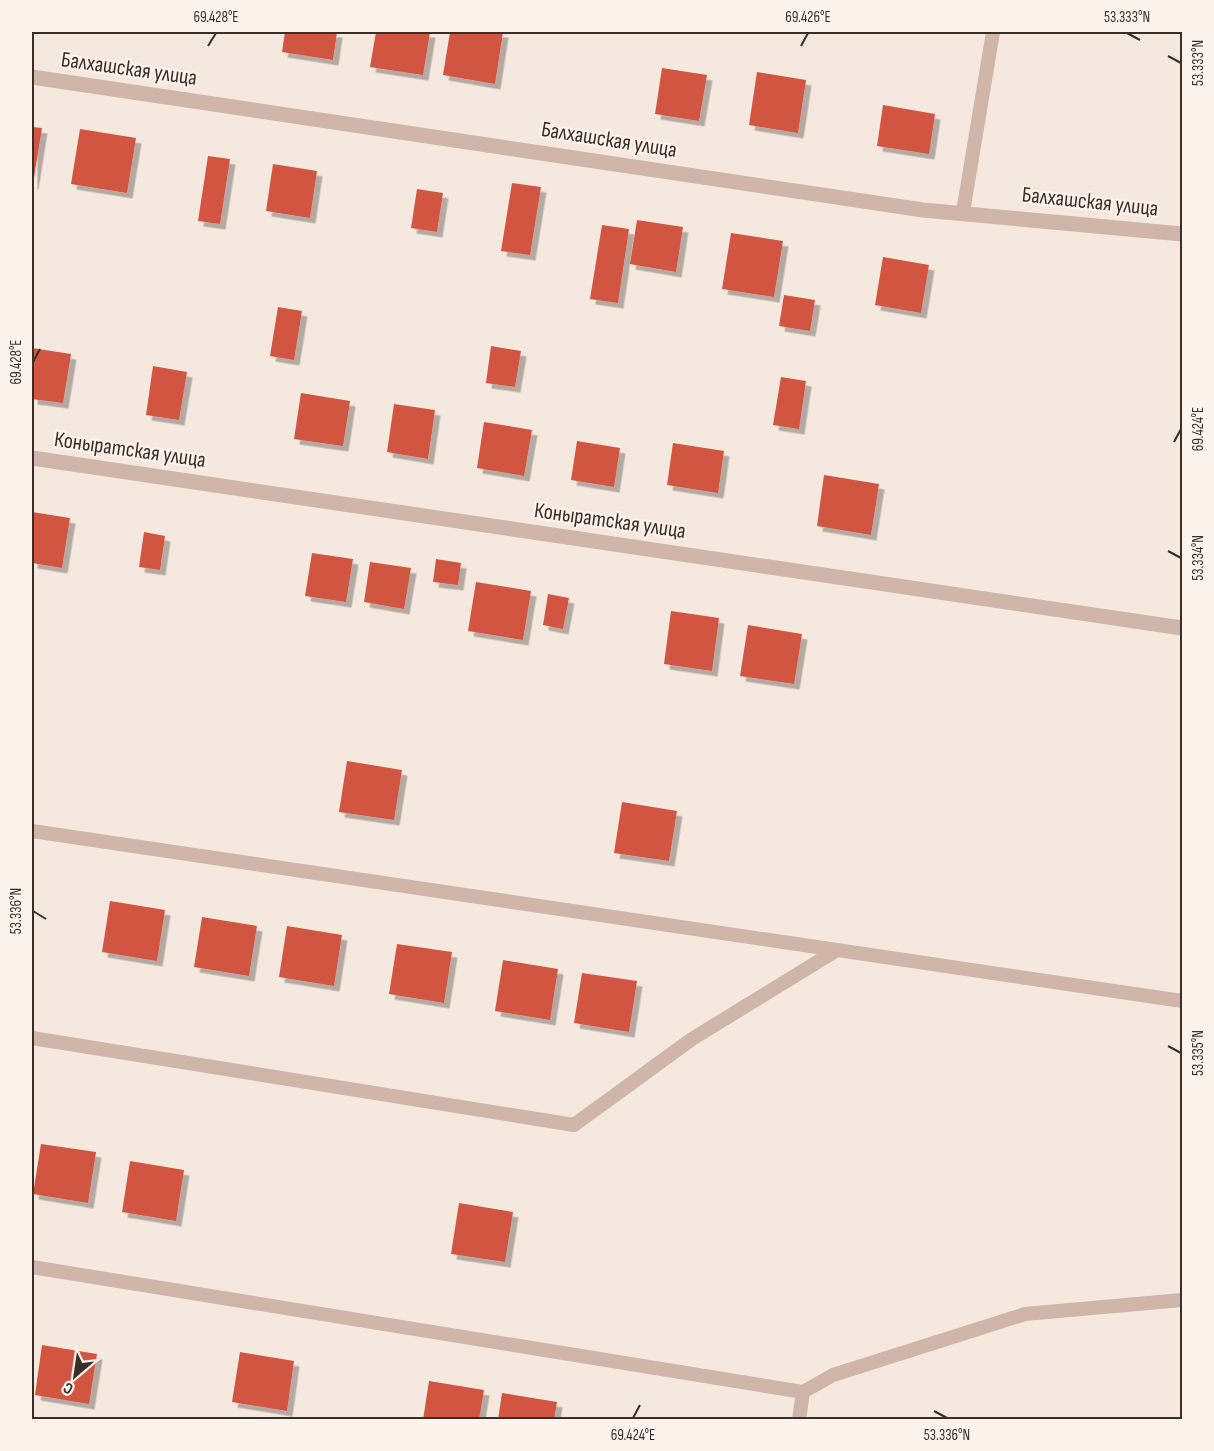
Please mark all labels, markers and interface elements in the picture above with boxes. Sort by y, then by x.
text: 69.428°E [193,8,239,27]
text: 69.426°E [785,8,831,27]
text: 53.333°N [1104,8,1150,27]
text: 53.333°N [1189,40,1208,86]
street label: Балхашская улица [59,46,199,92]
street label: Балхашская улица [539,116,679,164]
street label: Балхашская улица [1021,181,1159,223]
text: 69.428°E [7,339,26,385]
text: 69.424°E [1189,407,1208,451]
street label: Коныратская улица [52,426,208,474]
street label: Коныратская улица [532,497,688,545]
text: 53.334°N [1189,535,1208,581]
text: 53.336°N [7,888,26,934]
text: 53.335°N [1189,1030,1208,1076]
north arrow [45,1346,105,1406]
text: С [60,1378,77,1398]
text: 69.424°E [611,1426,655,1445]
text: 53.336°N [924,1426,970,1445]

